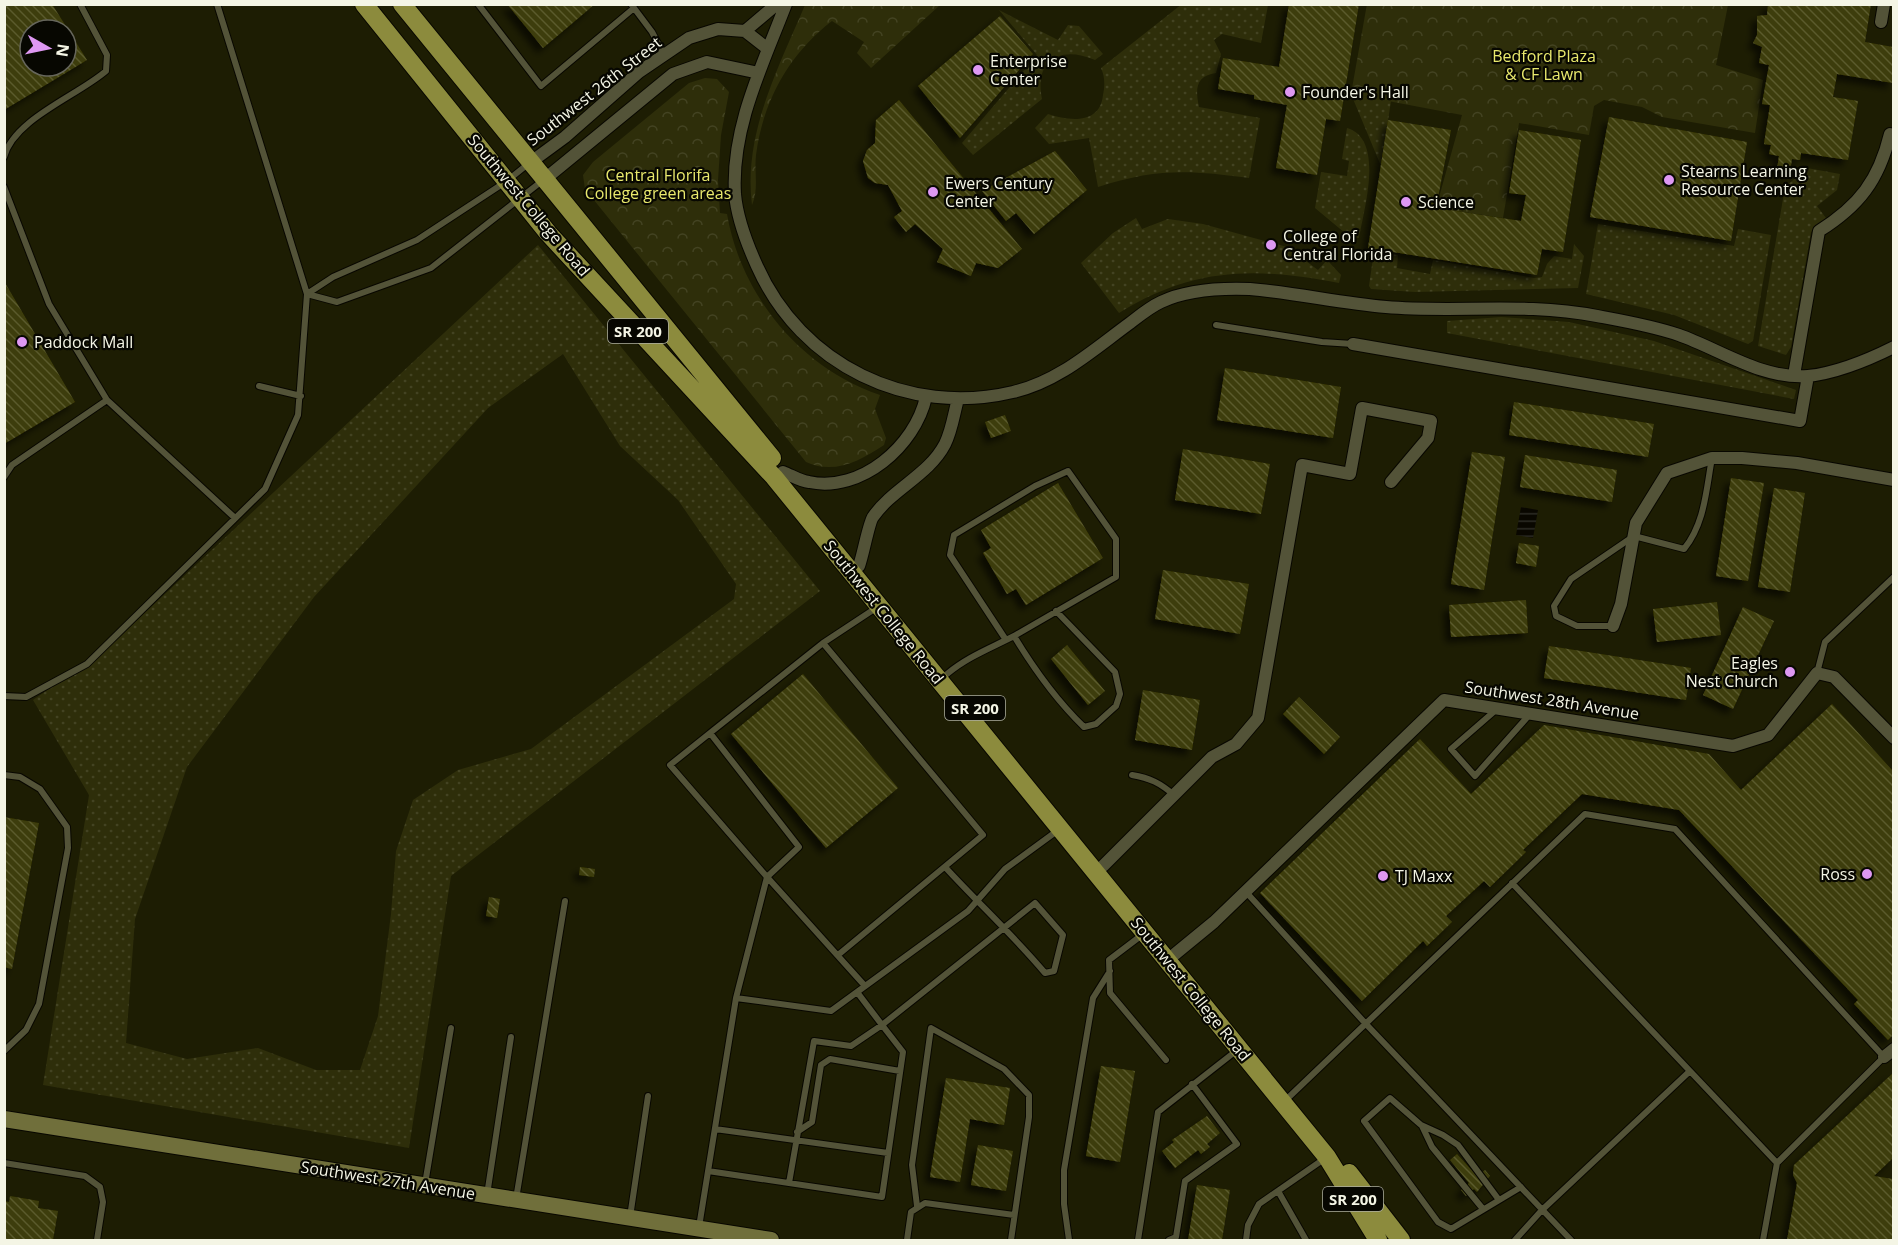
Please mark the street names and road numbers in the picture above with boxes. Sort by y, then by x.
street label: Southwest 26th Street [522,31,666,151]
street label: Southwest College Road [463,129,595,281]
road number: SR 200 [608,319,668,343]
street label: Southwest College Road [819,535,949,689]
street label: Southwest 28th Avenue [1463,675,1641,725]
road number: SR 200 [945,696,1005,720]
street label: Southwest College Road [1126,912,1256,1066]
street label: Southwest 27th Avenue [299,1155,477,1205]
road number: SR 200 [1323,1187,1383,1211]

